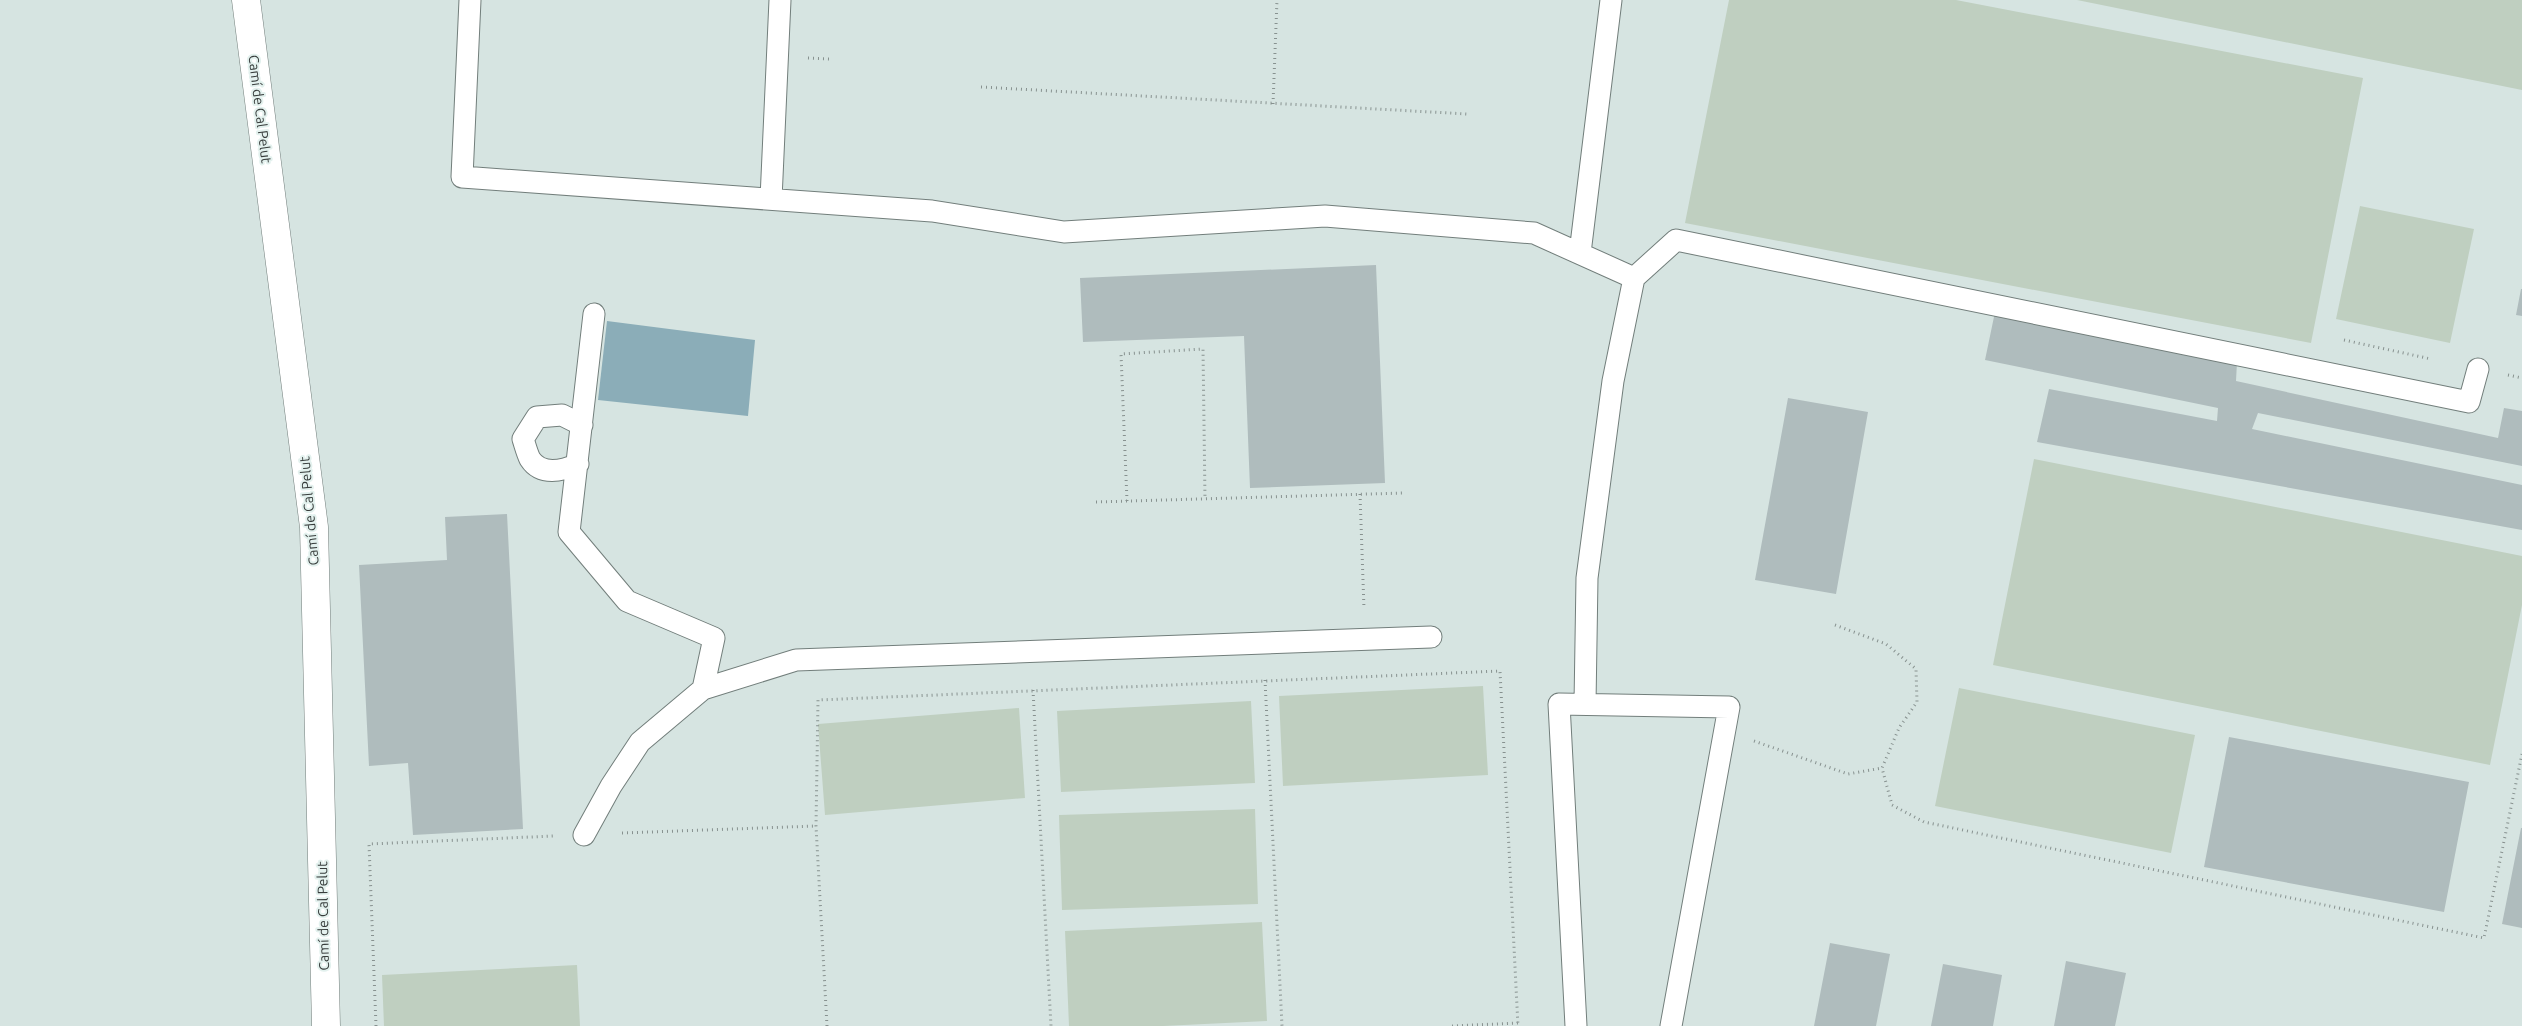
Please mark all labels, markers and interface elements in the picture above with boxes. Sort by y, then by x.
street label: Camí de Cal Pelut [245,54,275,165]
street label: Camí de Cal Pelut [296,455,322,566]
street label: Camí de Cal Pelut [314,861,332,971]

